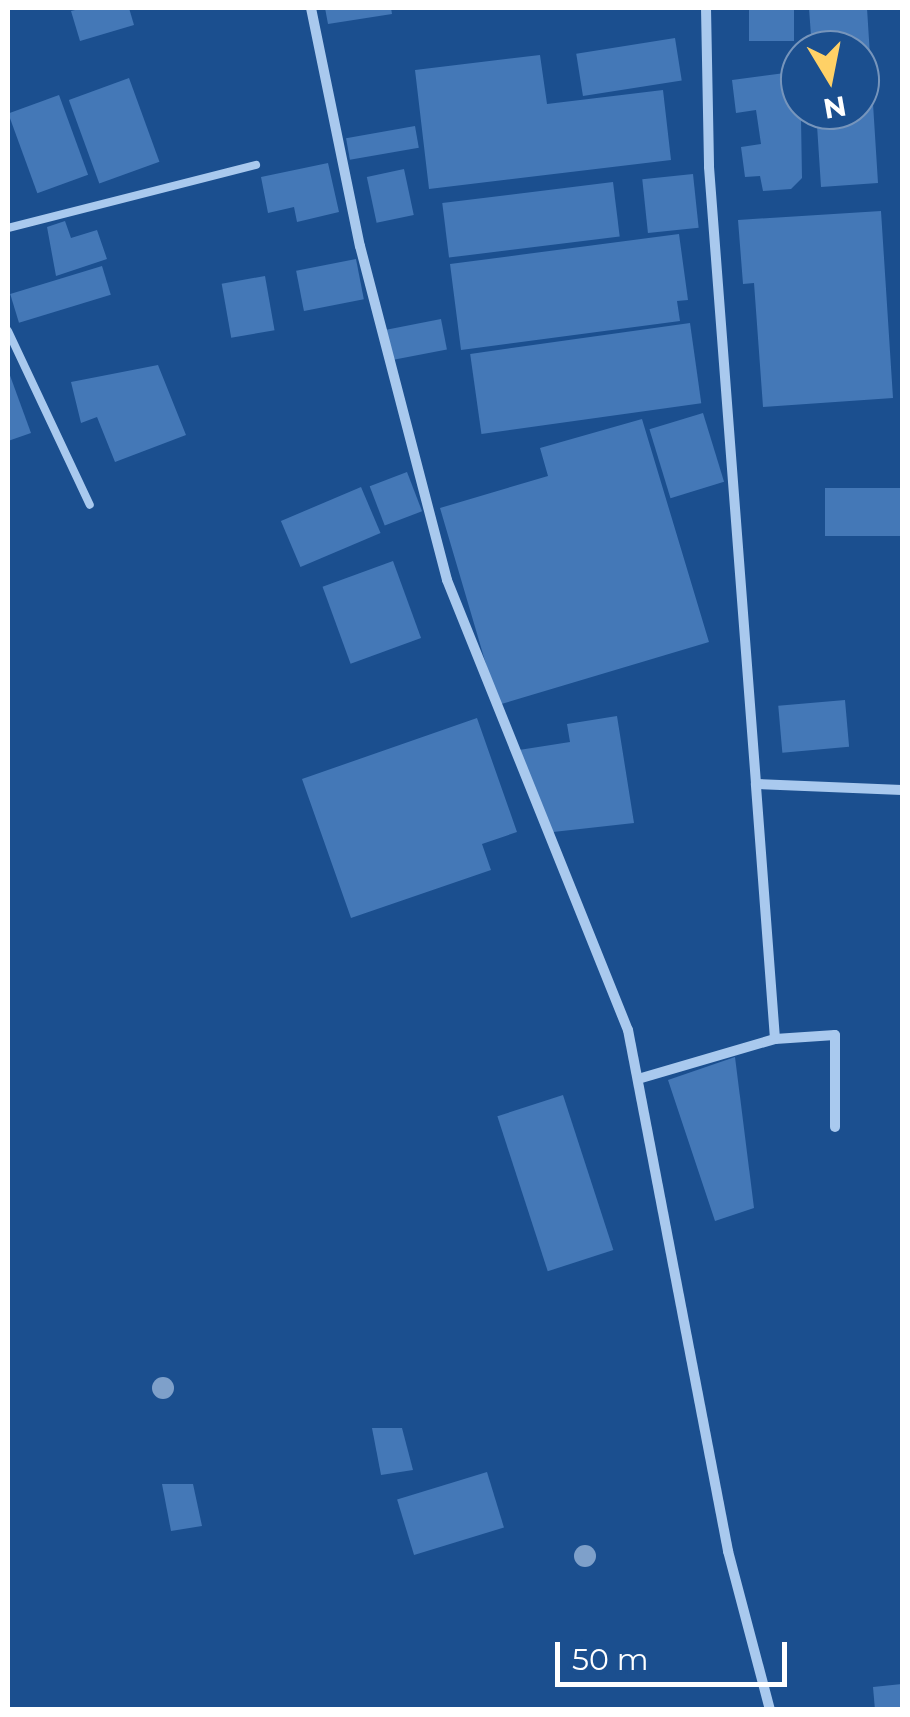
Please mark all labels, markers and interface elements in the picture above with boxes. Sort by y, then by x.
north arrow [780,30,880,130]
text: N [821,89,849,126]
scale bar [560,1622,792,1684]
text: 50 m [572,1641,649,1678]

